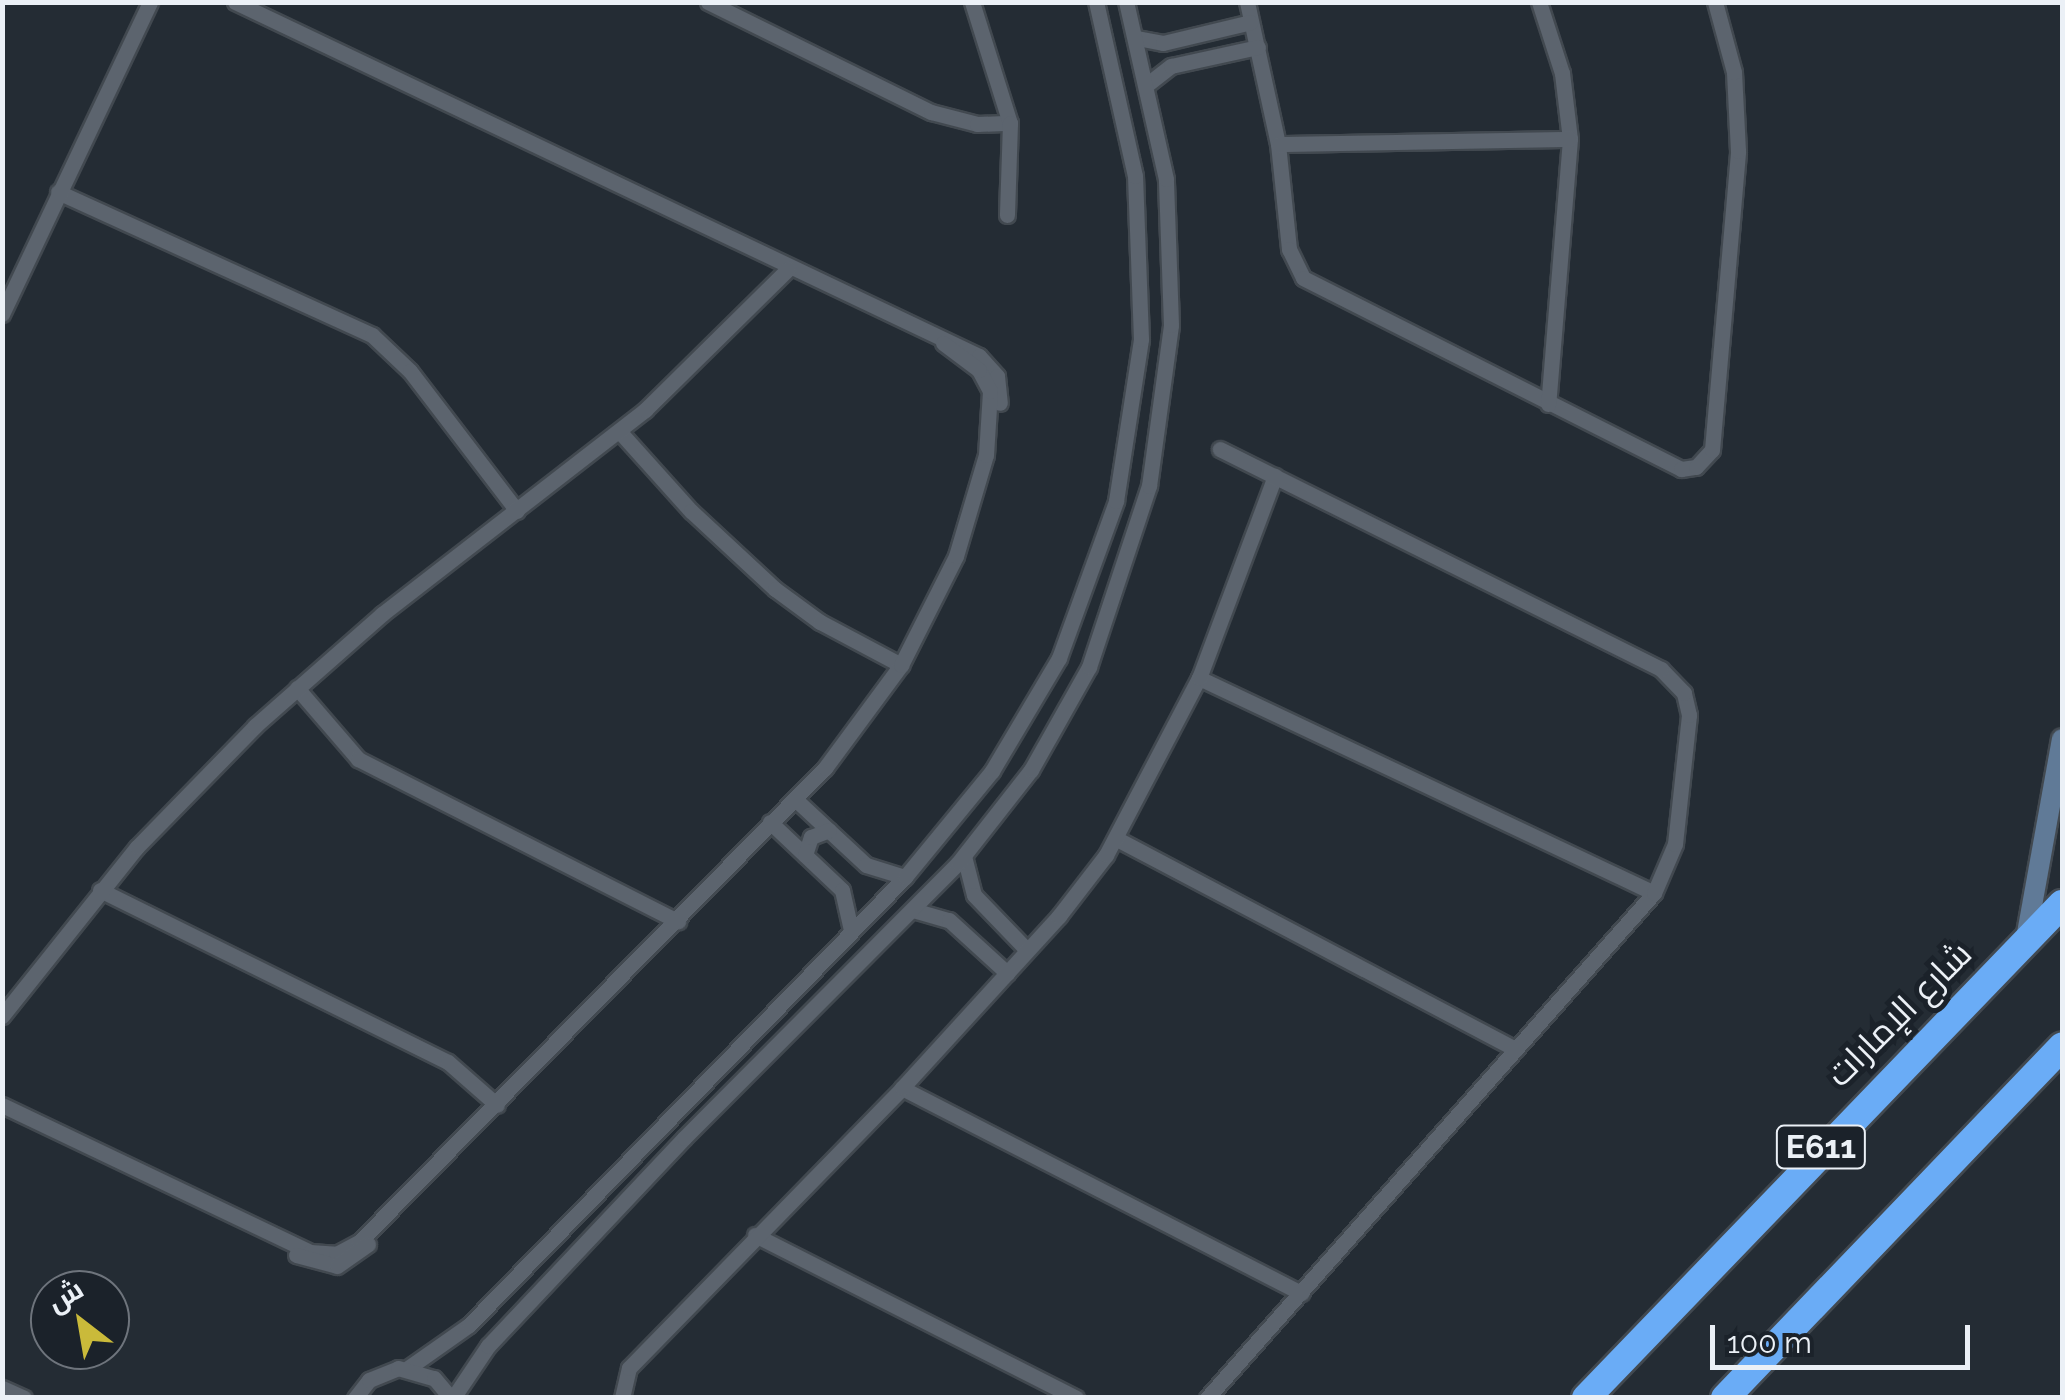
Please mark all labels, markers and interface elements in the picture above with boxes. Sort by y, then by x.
street label: شارع الإمارات [1818,933,1980,1095]
road number: E611 [1774,1120,1868,1174]
north arrow [30,1270,130,1370]
text: ش [41,1272,89,1319]
scale bar [1715,1305,1975,1367]
text: 100 m [1727,1325,1812,1360]

